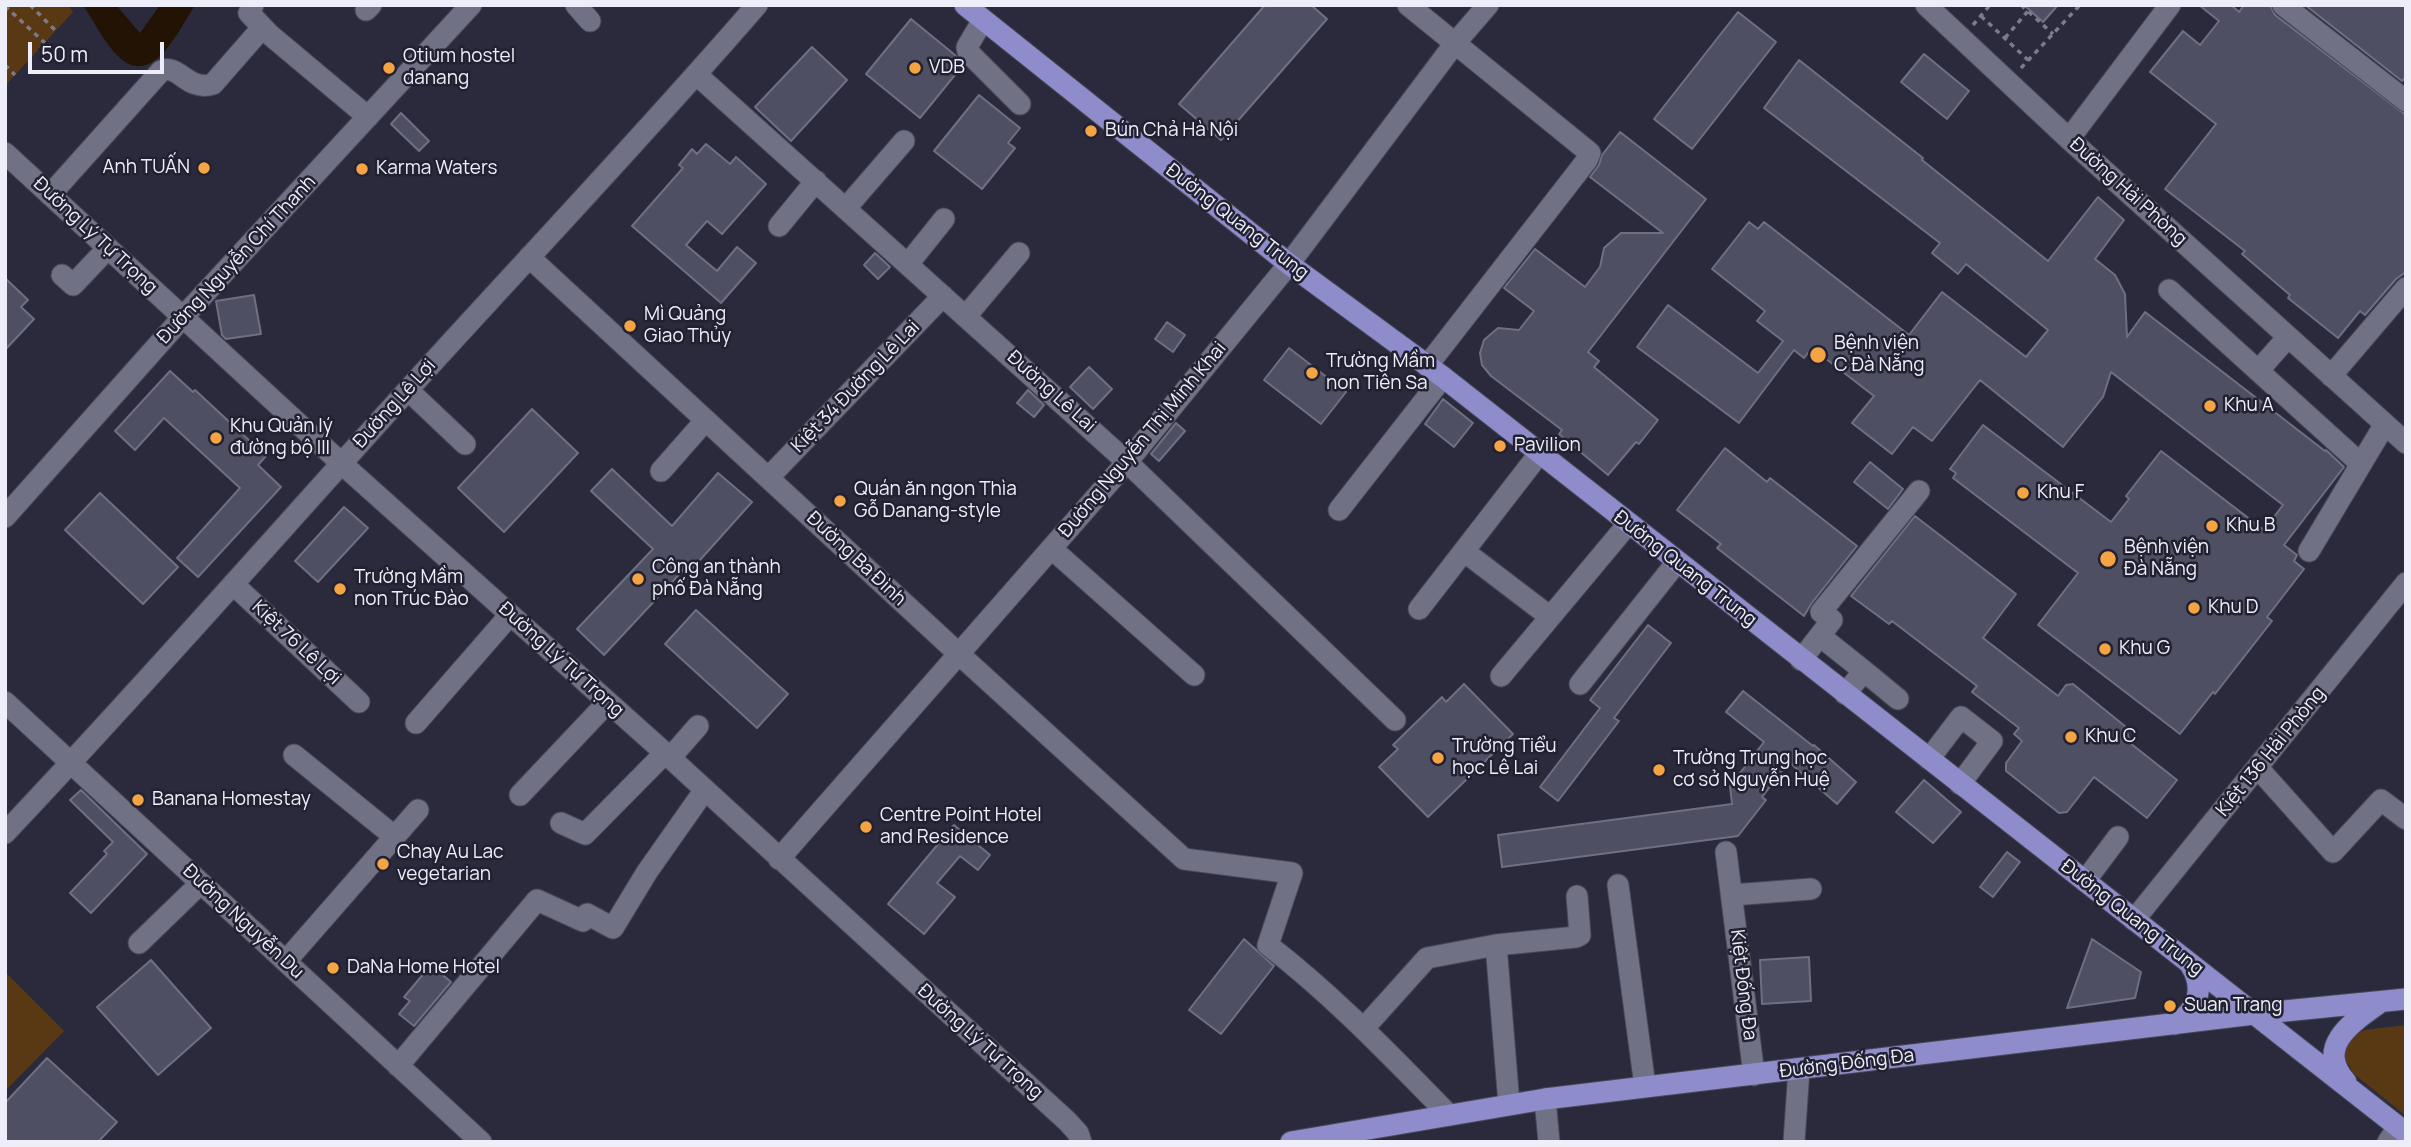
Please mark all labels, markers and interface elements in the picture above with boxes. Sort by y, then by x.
scale bar [32,28,168,72]
text: 50 m [41,40,88,68]
place label: Otium hostel danang [403,46,515,90]
place label: VDB [929,57,965,79]
marker: Otium hostel danang [381,60,397,76]
marker: VDB [907,60,923,76]
place label: Bún Chả Hà Nội [1105,120,1238,142]
marker: Bún Chả Hà Nội [1083,123,1099,139]
street label: Đường Hải Phòng [2065,133,2191,251]
place label: Anh TUẤN [102,157,190,179]
place label: Karma Waters [376,158,497,180]
street label: Đường Quang Trung [1161,159,1313,285]
marker: Anh TUẤN [196,160,212,176]
marker: Karma Waters [354,161,370,177]
street label: Đường Nguyễn Chí Thanh [153,171,321,349]
street label: Đường Lý Tự Trọng [28,173,162,299]
place label: Mì Quảng Giao Thủy [644,304,731,348]
street label: Kiệt 34 Đường Lê Lai [787,316,925,458]
marker: Mì Quảng Giao Thủy [622,318,638,334]
place label: Bệnh viện C Đà Nẵng [1834,333,1924,377]
street label: Đường Nguyễn Thị Minh Khai [1055,338,1231,542]
marker: Bệnh viện C Đà Nẵng [1808,345,1828,365]
street label: Đường Lê Lai [1002,346,1100,438]
place label: Trường Mầm non Tiên Sa [1326,351,1435,395]
street label: Đường Lê Lợi [349,355,441,453]
marker: Trường Mầm non Tiên Sa [1304,365,1320,381]
place label: Khu A [2224,395,2274,417]
marker: Khu A [2202,398,2218,414]
place label: Khu Quản lý đường bộ III [230,416,333,460]
marker: Khu Quản lý đường bộ III [208,430,224,446]
place label: Pavilion [1514,435,1581,457]
marker: Pavilion [1492,438,1508,454]
place label: Quán ăn ngon Thìa Gỗ Danang-style [854,479,1017,523]
place label: Khu F [2037,482,2084,504]
marker: Khu F [2015,485,2031,501]
marker: Quán ăn ngon Thìa Gỗ Danang-style [832,493,848,509]
street label: Đường Quang Trung [1609,506,1761,632]
street label: Đường Ba Đình [802,507,910,611]
place label: Khu B [2226,515,2275,537]
marker: Khu B [2204,518,2220,534]
place label: Bệnh viện Đà Nẵng [2124,537,2209,581]
marker: Bệnh viện Đà Nẵng [2098,549,2118,569]
place label: Công an thành phố Đà Nẵng [652,557,781,601]
place label: Trường Mầm non Trúc Đào [354,567,469,611]
marker: Công an thành phố Đà Nẵng [630,571,646,587]
marker: Trường Mầm non Trúc Đào [332,581,348,597]
street label: Kiệt 76 Lê Lợi [247,596,345,690]
place label: Khu D [2208,597,2258,619]
street label: Đường Lý Tự Trọng [494,598,628,722]
marker: Khu D [2186,600,2202,616]
place label: Khu G [2119,638,2170,660]
marker: Khu G [2097,641,2113,657]
street label: Kiệt 136 Hải Phòng [2212,683,2330,821]
place label: Khu C [2085,726,2136,748]
marker: Khu C [2063,729,2079,745]
place label: Trường Tiểu học Lê Lai [1452,736,1557,780]
place label: Trường Trung học cơ sở Nguyễn Huệ [1673,748,1830,792]
marker: Trường Tiểu học Lê Lai [1430,750,1446,766]
marker: Trường Trung học cơ sở Nguyễn Huệ [1651,762,1667,778]
place label: Banana Homestay [152,789,311,811]
marker: Banana Homestay [130,792,146,808]
place label: Centre Point Hotel and Residence [880,805,1042,849]
marker: Centre Point Hotel and Residence [858,819,874,835]
place label: Chay Au Lac vegetarian [397,842,504,886]
street label: Đường Quang Trung [2056,855,2208,981]
marker: Chay Au Lac vegetarian [375,856,391,872]
street label: Đường Nguyễn Du [178,860,308,984]
street label: Kiệt Đống Đa [1725,928,1761,1042]
place label: DaNa Home Hotel [347,957,500,979]
marker: DaNa Home Hotel [325,960,341,976]
street label: Đường Lý Tự Trọng [913,980,1047,1104]
place label: Suan Trang [2184,995,2283,1017]
marker: Suan Trang [2162,998,2178,1014]
street label: Đường Đống Đa [1778,1044,1916,1084]

